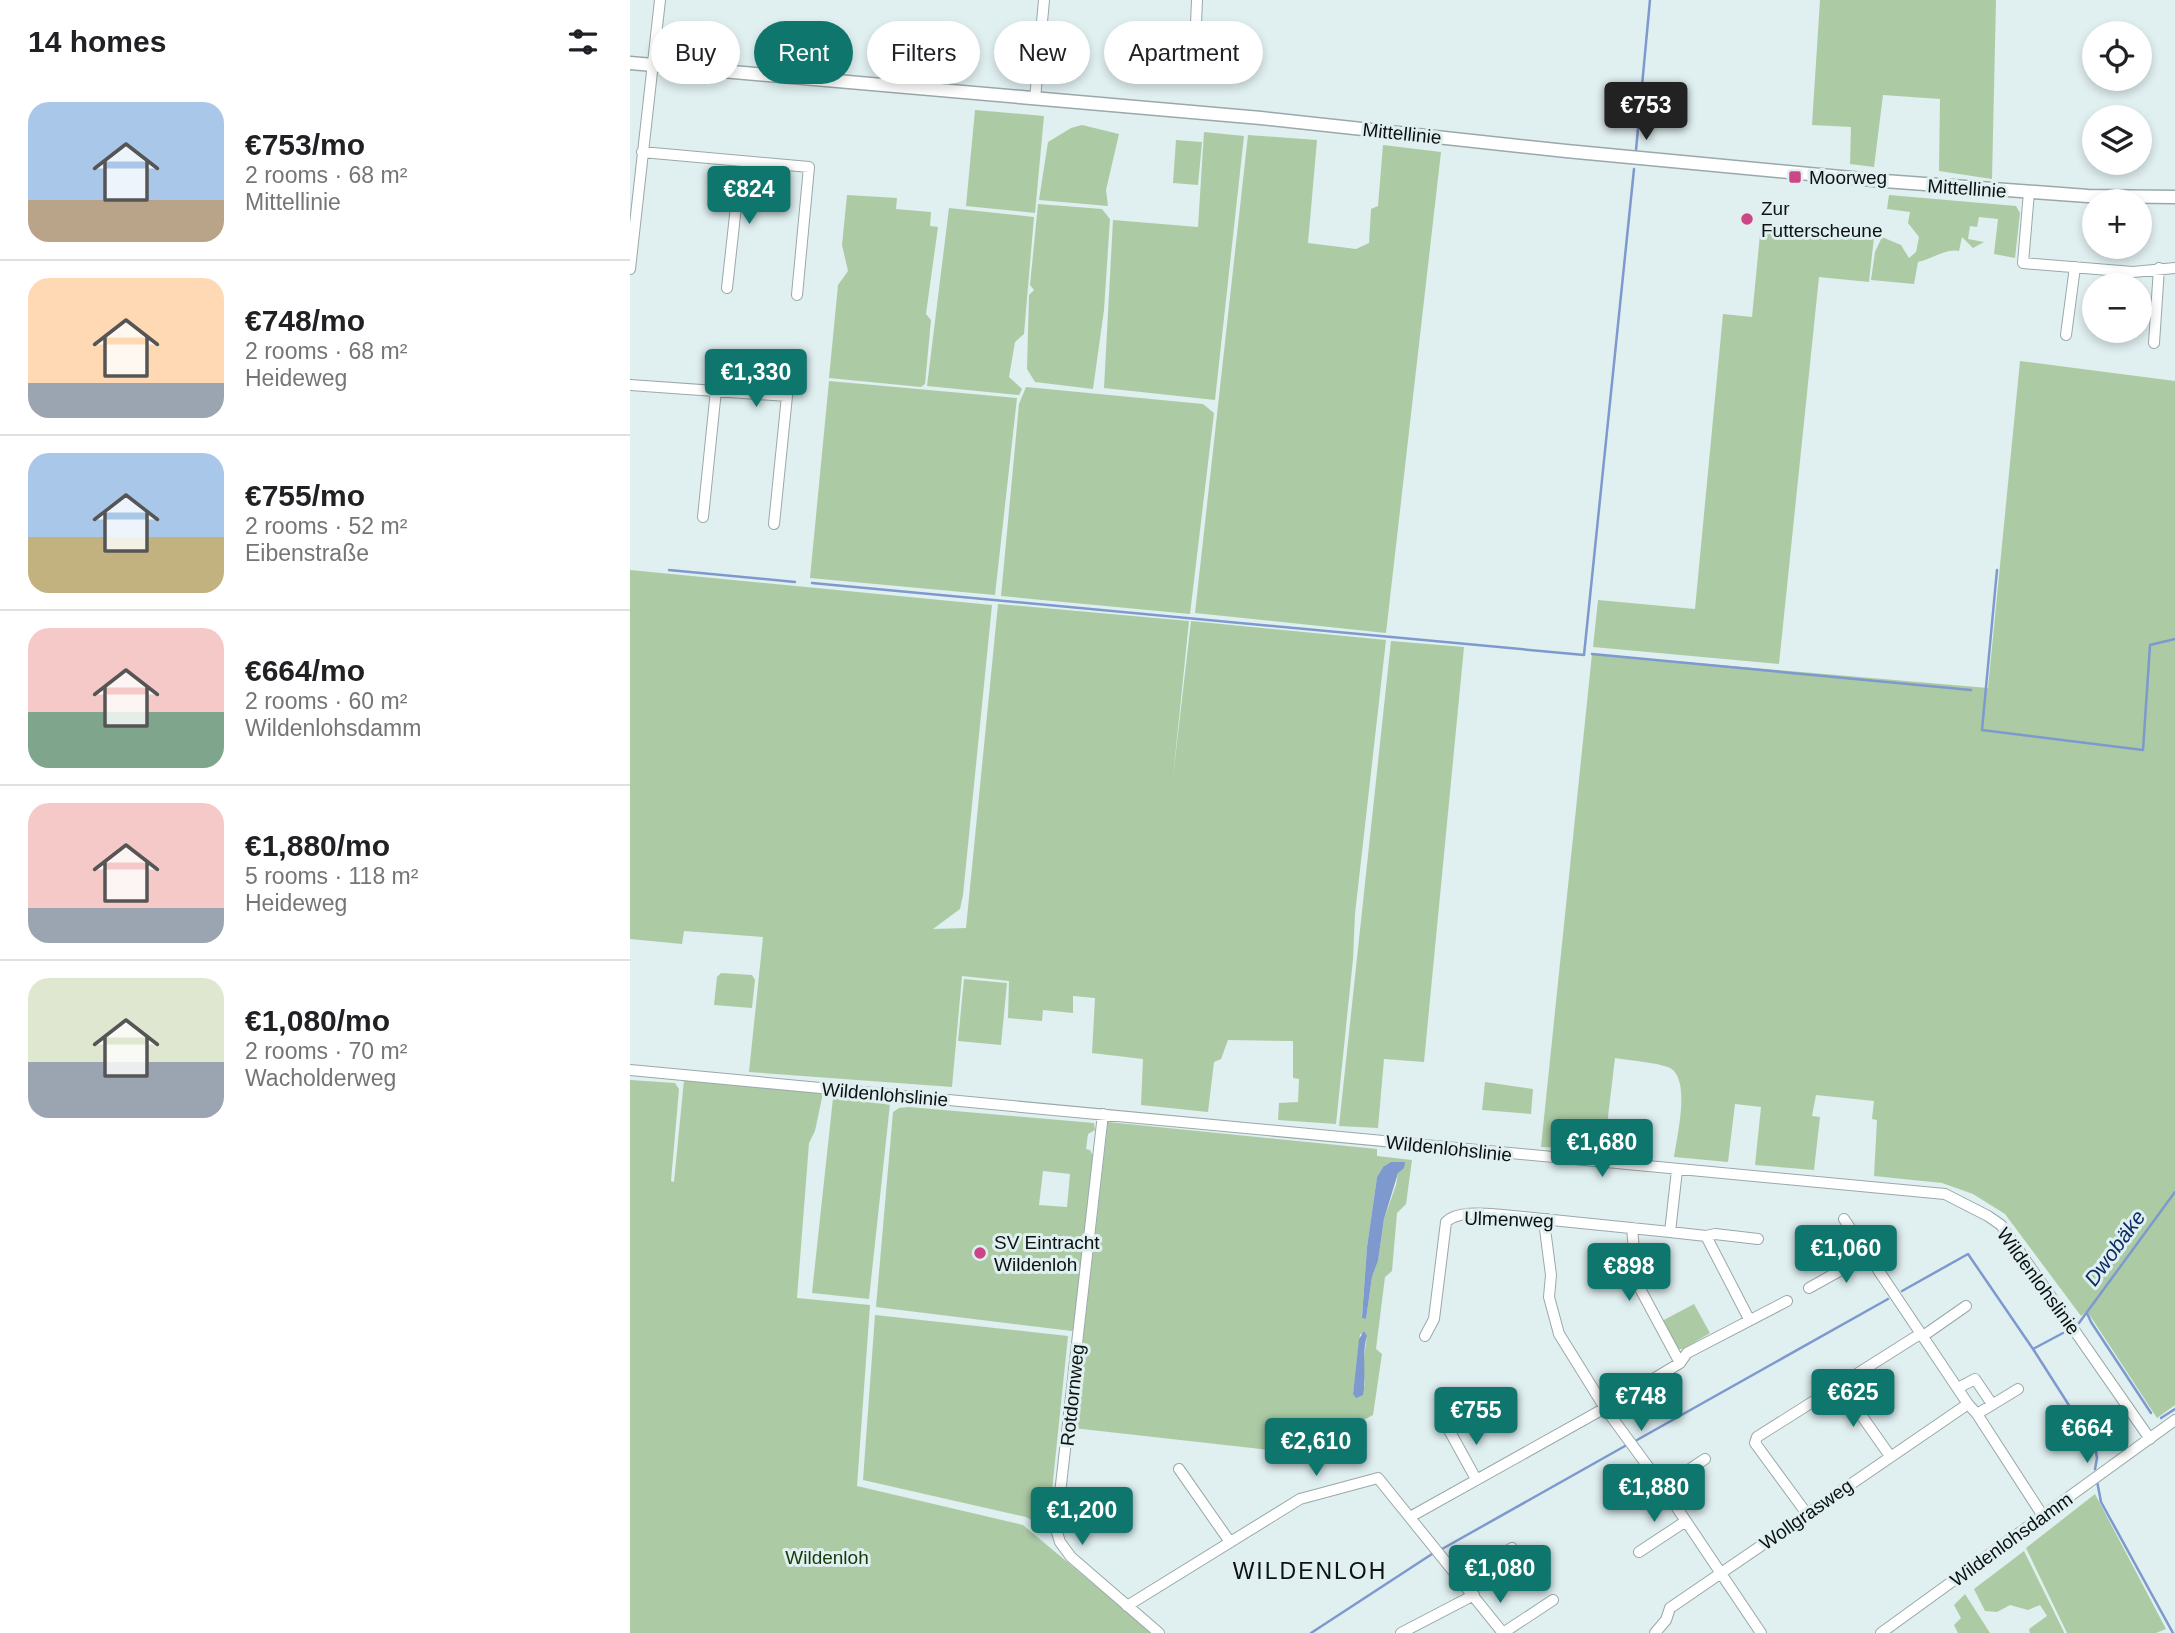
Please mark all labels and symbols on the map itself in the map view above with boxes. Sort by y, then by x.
pin: €753 [1605,82,1687,142]
street label: Mittellinie [1361,119,1442,148]
pin: €824 [708,166,790,226]
place label: Moorweg [1809,167,1887,188]
marker: Moorweg [1787,169,1803,185]
street label: Mittellinie [1927,175,2007,202]
place label: Zur Futterscheune [1761,198,1882,241]
marker: Zur Futterscheune [1739,211,1755,227]
pin: €1,330 [699,350,813,409]
street label: Wildenlohslinie [821,1079,949,1110]
pin: €1,680 [1545,1120,1659,1179]
street label: Wildenlohslinie [1385,1131,1513,1166]
water label: Dwobäke [2080,1206,2150,1290]
street label: Ulmenweg [1464,1207,1554,1232]
street label: Wildenlohslinie [1993,1224,2084,1339]
pin: €1,060 [1789,1226,1903,1285]
place label: SV Eintracht Wildenloh [994,1232,1100,1275]
pin: €898 [1588,1244,1670,1303]
marker: SV Eintracht Wildenloh [972,1245,988,1261]
street label: Rotdornweg [1057,1343,1088,1447]
pin: €625 [1812,1370,1894,1429]
pin: €748 [1600,1374,1682,1433]
pin: €755 [1435,1388,1517,1447]
pin: €664 [2046,1406,2128,1465]
pin: €2,610 [1259,1418,1373,1478]
pin: €1,880 [1597,1464,1711,1524]
street label: Wollgrasweg [1756,1475,1857,1554]
pin: €1,200 [1025,1488,1139,1547]
street label: Wildenlohsdamm [1946,1488,2076,1591]
pin: €1,080 [1443,1546,1557,1605]
park label: Wildenloh [785,1547,869,1568]
district label: WILDENLOH [1233,1558,1387,1584]

